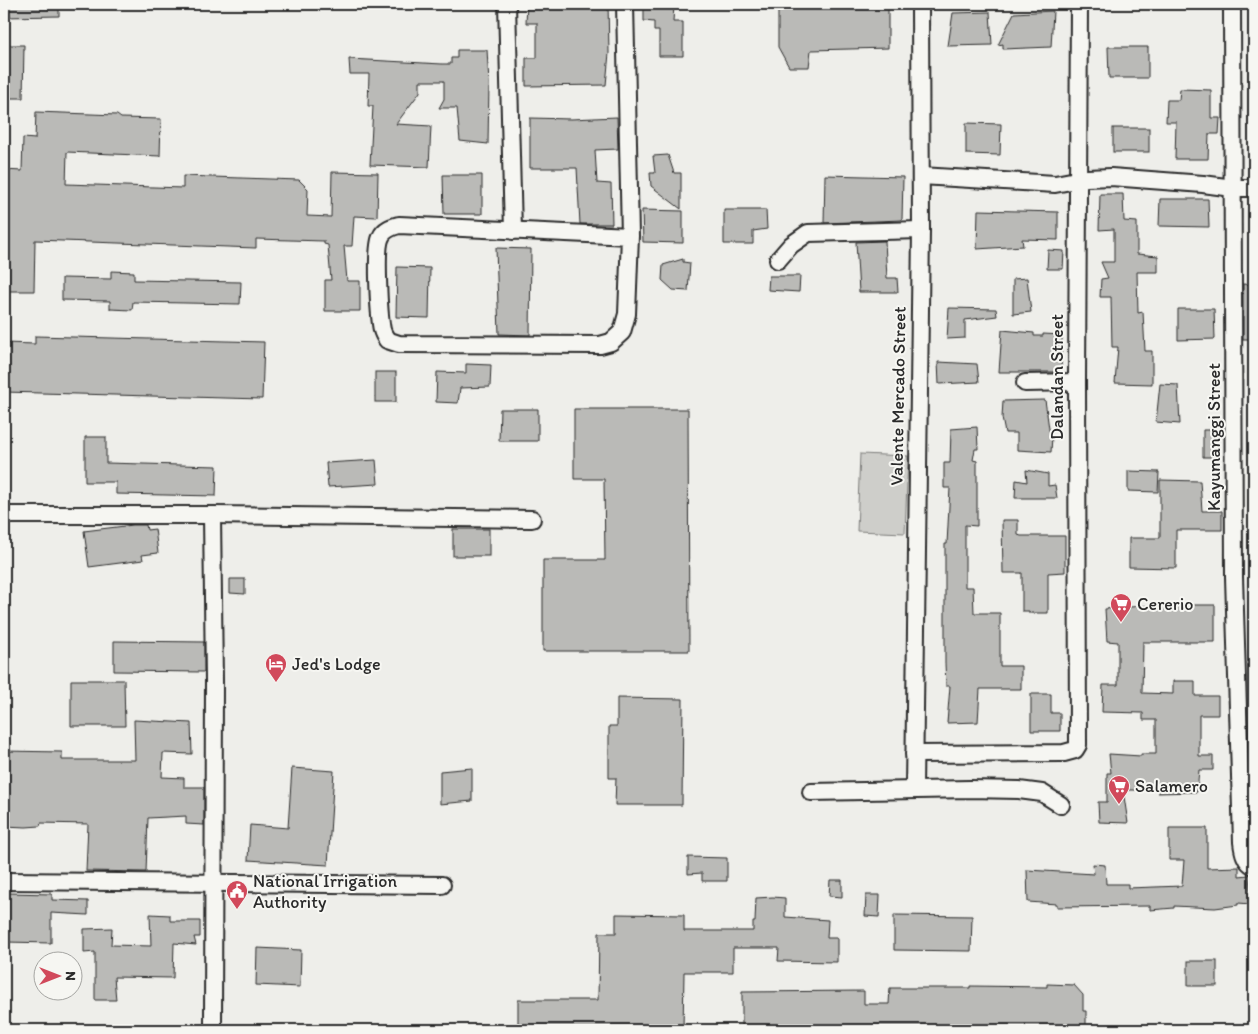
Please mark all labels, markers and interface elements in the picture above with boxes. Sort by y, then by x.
street label: Valente Mercado Street [885,306,911,486]
street label: Dalandan Street [1046,314,1068,440]
street label: Kayumanggi Street [1203,363,1225,511]
supermarket icon: Cererio [1109,592,1133,623]
place label: Cererio [1137,593,1193,615]
hotel icon: Jed's Lodge [264,652,288,683]
place label: Jed's Lodge [292,653,381,675]
supermarket icon: Salamero [1107,774,1131,805]
place label: Salamero [1135,775,1208,797]
place label: National Irrigation Authority [253,870,397,913]
public building icon: National Irrigation Authority [225,879,249,910]
north arrow [32,952,82,1002]
text: N [62,971,79,981]

